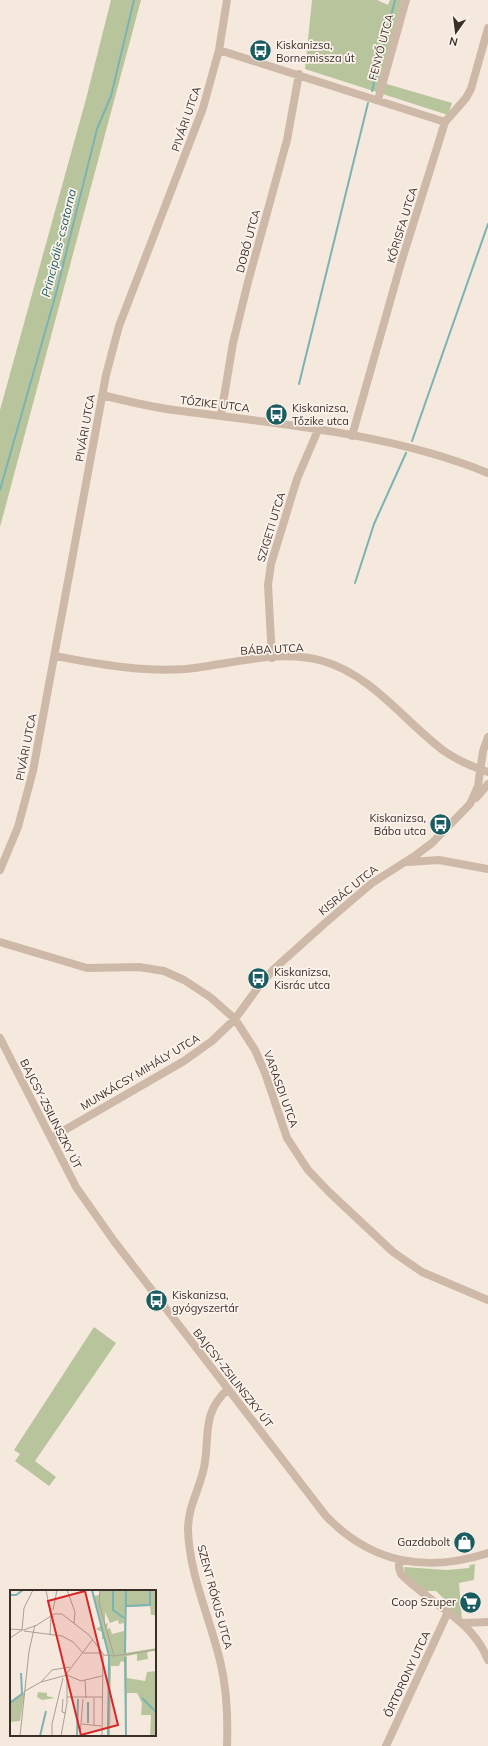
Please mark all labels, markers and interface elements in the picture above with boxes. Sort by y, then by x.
street label: FENYŐ UTCA [364,12,397,82]
north arrow [436,12,476,52]
text: N [448,34,459,50]
bus stop icon: Kiskanizsa, Bornemissza út [247,38,273,64]
place label: Kiskanizsa, Bornemissza út [276,38,355,65]
street label: PIVÁRI UTCA [168,85,204,153]
street label: KŐRISFA UTCA [383,185,420,265]
water label: Principális-csatorna [38,187,79,298]
street label: DOBÓ UTCA [233,208,263,274]
street label: TŐZIKE UTCA [180,392,251,415]
street label: PIVÁRI UTCA [72,393,98,463]
bus stop icon: Kiskanizsa, Tőzike utca [264,401,290,427]
place label: Kiskanizsa, Tőzike utca [292,401,349,428]
street label: SZIGETI UTCA [254,490,288,564]
street label: BÁBA UTCA [240,640,304,658]
street label: PIVÁRI UTCA [13,712,39,782]
place label: Kiskanizsa, Bába utca [369,811,426,838]
bus stop icon: Kiskanizsa, Bába utca [428,811,454,837]
street label: KISRÁC UTCA [316,862,380,918]
bus stop icon: Kiskanizsa, Kisrác utca [246,965,272,991]
place label: Kiskanizsa, Kisrác utca [274,965,331,992]
street label: MUNKÁCSY MIHÁLY UTCA [78,1031,202,1113]
street label: VARASDI UTCA [261,1049,301,1129]
street label: BAJCSY-ZSILINSZKY ÚT [17,1057,85,1172]
bus stop icon: Kiskanizsa, gyógyszertár [144,1288,170,1314]
place label: Kiskanizsa, gyógyszertár [172,1288,239,1315]
street label: BAJCSY-ZSILINSZKY ÚT [190,1326,276,1431]
shop icon: Gazdabolt [452,1529,478,1555]
place label: Gazdabolt [397,1535,450,1549]
street label: SZENT RÓKUS UTCA [194,1543,236,1651]
supermarket icon: Coop Szuper [458,1589,484,1615]
inset map [10,1590,156,1736]
place label: Coop Szuper [391,1595,456,1609]
street label: ŐRTORONY UTCA [380,1628,433,1720]

